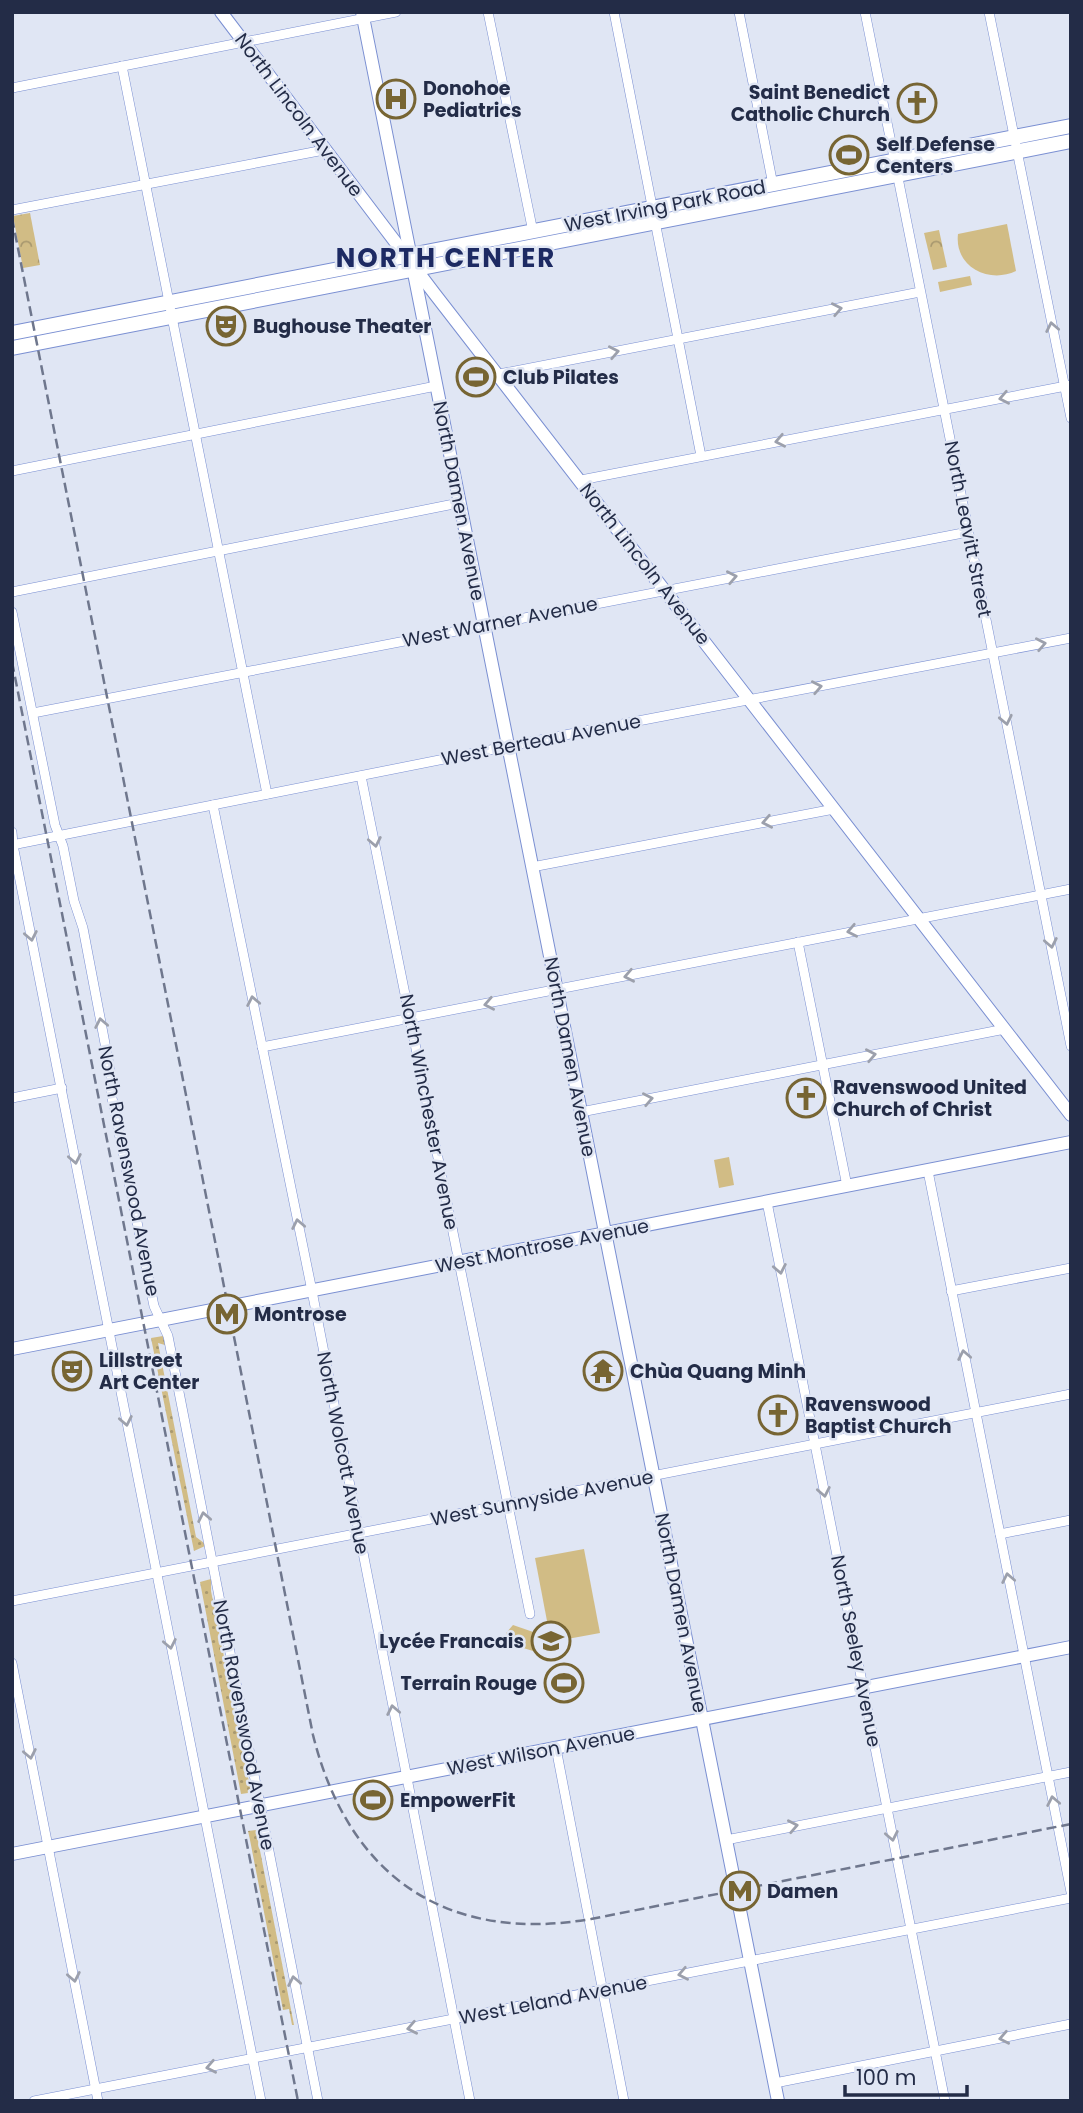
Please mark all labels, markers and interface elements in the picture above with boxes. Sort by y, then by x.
street label: North Lincoln Avenue [228,28,370,202]
place label: Donohoe Pediatrics [423,75,522,124]
hospital icon: Donohoe Pediatrics [375,78,417,120]
place label: Saint Benedict Catholic Church [731,79,890,128]
church icon: Saint Benedict Catholic Church [896,82,938,124]
place label: Self Defense Centers [876,131,995,180]
sports icon: Self Defense Centers [828,134,870,176]
street label: West Irving Park Road [562,173,768,239]
district label: NORTH CENTER [336,240,556,276]
one-way arrow [831,302,843,317]
theatre icon: Bughouse Theater [205,305,247,347]
place label: Bughouse Theater [253,313,431,340]
one-way arrow [1046,321,1061,333]
one-way arrow [608,345,620,360]
sports icon: Club Pilates [455,356,497,398]
place label: Club Pilates [503,364,619,391]
one-way arrow [998,389,1010,404]
street label: North Damen Avenue [426,399,492,603]
one-way arrow [774,433,786,448]
street label: North Leavitt Street [938,438,998,620]
street label: North Lincoln Avenue [573,477,717,651]
one-way arrow [726,571,738,586]
street label: West Warner Avenue [400,590,600,654]
one-way arrow [1035,637,1047,652]
one-way arrow [811,680,823,695]
street label: West Berteau Avenue [439,707,643,773]
one-way arrow [998,714,1013,726]
one-way arrow [761,813,773,828]
one-way arrow [367,836,382,848]
one-way arrow [846,923,858,938]
one-way arrow [23,930,38,942]
one-way arrow [1043,937,1058,949]
street label: North Damen Avenue [537,955,603,1159]
one-way arrow [623,968,635,983]
street label: North Winchester Avenue [393,992,465,1232]
one-way arrow [246,995,261,1007]
one-way arrow [484,995,496,1010]
one-way arrow [94,1017,109,1029]
street label: North Ravenswood Avenue [91,1043,167,1299]
one-way arrow [865,1049,877,1064]
place label: Ravenswood United Church of Christ [833,1074,1027,1123]
church icon: Ravenswood United Church of Christ [785,1077,827,1119]
one-way arrow [642,1092,654,1107]
one-way arrow [67,1153,82,1165]
street label: West Montrose Avenue [433,1212,651,1280]
one-way arrow [292,1218,307,1230]
one-way arrow [771,1263,786,1275]
metro station icon: Montrose [206,1293,248,1335]
place label: Montrose [254,1301,347,1328]
place label: Lillstreet Art Center [99,1347,199,1396]
street label: North Wolcott Avenue [310,1349,376,1557]
one-way arrow [957,1349,972,1361]
theatre icon: Lillstreet Art Center [51,1350,93,1392]
temple icon: Chùa Quang Minh [582,1350,624,1392]
place label: Chùa Quang Minh [630,1358,806,1385]
place label: Ravenswood Baptist Church [805,1391,952,1440]
church icon: Ravenswood Baptist Church [757,1394,799,1436]
one-way arrow [118,1415,133,1427]
street label: West Sunnyside Avenue [428,1463,656,1533]
one-way arrow [816,1486,831,1498]
street label: North Damen Avenue [648,1511,714,1715]
one-way arrow [197,1512,212,1524]
street label: North Seeley Avenue [824,1553,888,1749]
one-way arrow [1002,1572,1017,1584]
street label: North Ravenswood Avenue [206,1597,282,1853]
school or university icon: Lycée Francais [530,1620,572,1662]
place label: Lycée Francais [379,1628,524,1655]
one-way arrow [162,1638,177,1650]
sports icon: Terrain Rouge [543,1662,585,1704]
place label: Terrain Rouge [401,1670,537,1697]
one-way arrow [386,1704,401,1716]
street label: West Wilson Avenue [445,1720,637,1782]
one-way arrow [22,1748,37,1760]
sports icon: EmpowerFit [352,1779,394,1821]
place label: EmpowerFit [400,1787,516,1814]
one-way arrow [1046,1795,1061,1807]
one-way arrow [787,1820,799,1835]
one-way arrow [884,1830,899,1842]
metro station icon: Damen [719,1870,761,1912]
place label: Damen [767,1878,838,1905]
one-way arrow [677,1966,689,1981]
street label: West Leland Avenue [457,1969,649,2031]
one-way arrow [65,1971,80,1983]
one-way arrow [287,1975,302,1987]
one-way arrow [406,2019,418,2034]
one-way arrow [998,2029,1010,2044]
scale bar [845,2054,968,2098]
one-way arrow [205,2059,217,2074]
text: 100 m [856,2063,916,2092]

